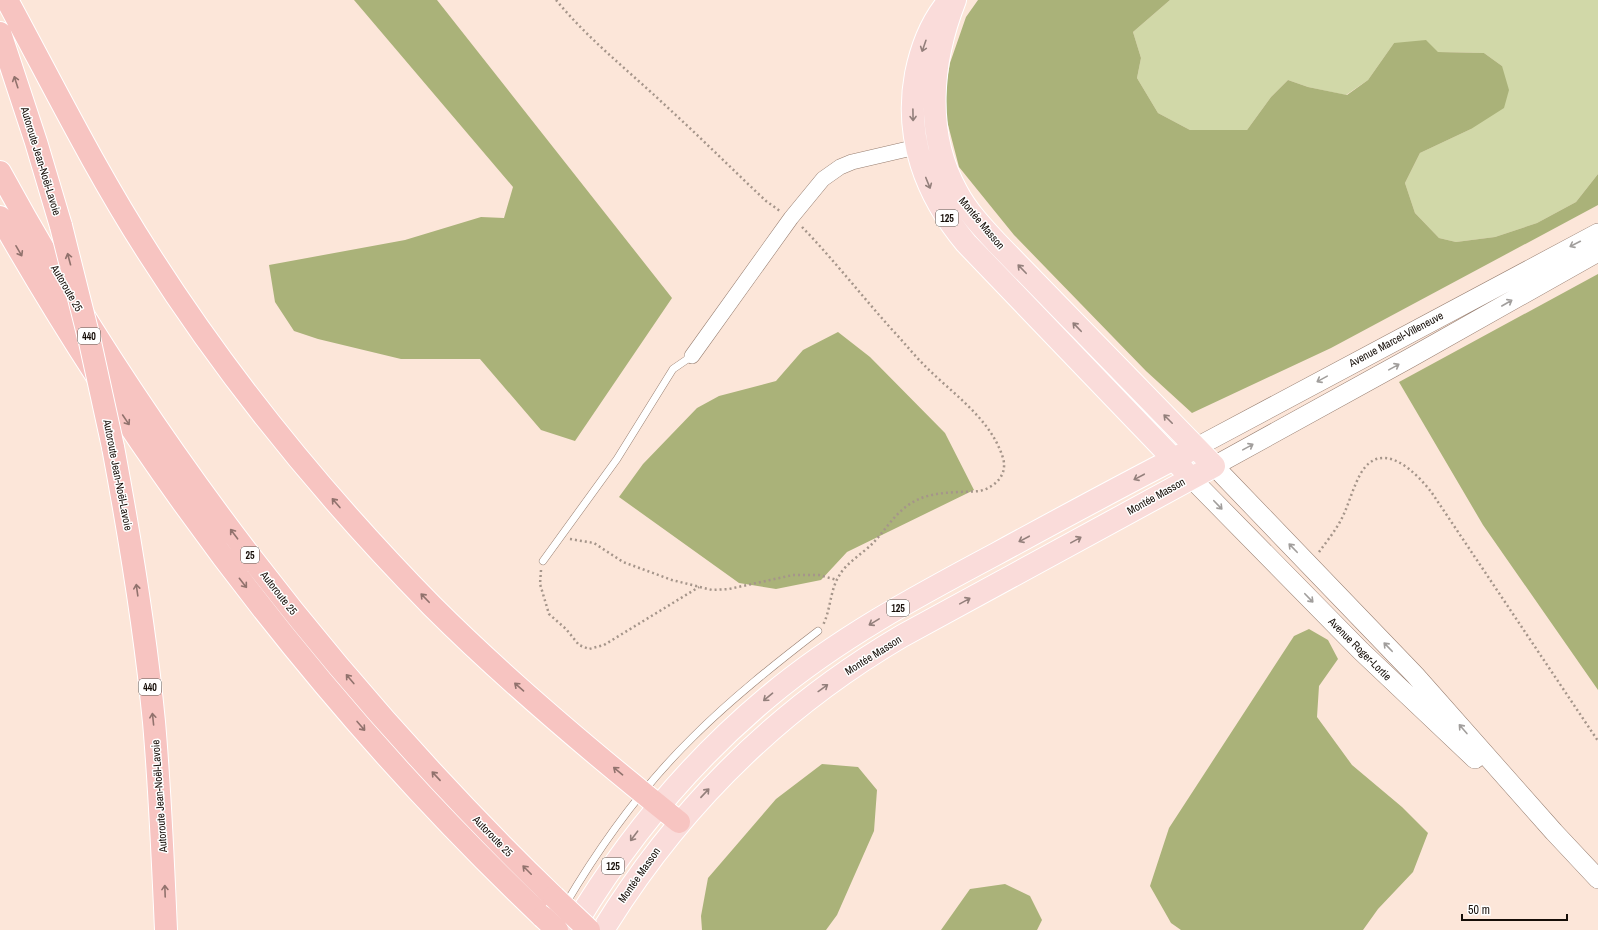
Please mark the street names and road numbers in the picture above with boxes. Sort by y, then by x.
street label: Autoroute Jean-Noël-Lavoie [18,104,64,217]
street label: Montée Masson [956,194,1008,252]
road number: 125 [936,210,958,226]
street label: Autoroute 25 [48,261,86,314]
street label: Avenue Marcel-Villeneuve [1345,308,1446,370]
road number: 440 [78,328,100,344]
street label: Autoroute Jean-Noël-Lavoie [100,417,136,532]
street label: Montée Masson [1125,474,1187,518]
road number: 25 [241,547,259,563]
street label: Autoroute 25 [257,568,300,618]
road number: 125 [887,600,909,616]
street label: Avenue Roger-Lortie [1325,614,1394,683]
street label: Montée Masson [842,632,904,678]
road number: 440 [139,679,161,695]
street label: Autoroute Jean-Noël-Lavoie [148,739,170,854]
street label: Autoroute 25 [469,812,516,859]
street label: Montée Masson [615,845,663,905]
road number: 125 [602,858,624,874]

